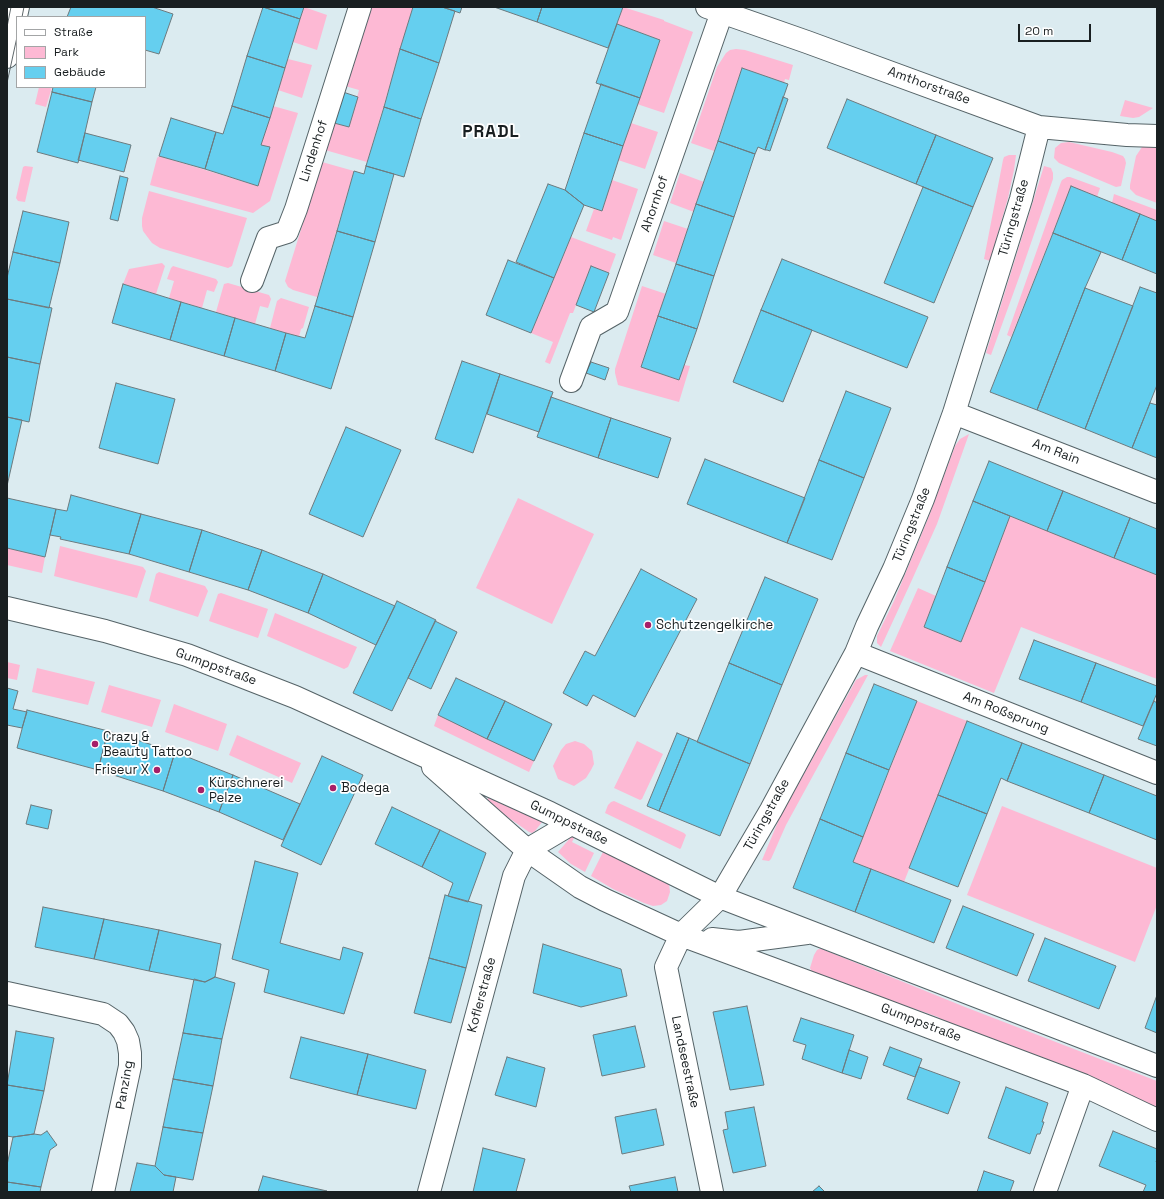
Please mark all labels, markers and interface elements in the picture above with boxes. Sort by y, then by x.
legend [16,16,146,88]
scale bar [1020,16,1093,42]
text: 20 m [1025,23,1053,39]
text: Straße [54,24,93,40]
text: Park [54,44,79,60]
text: Gebäude [54,64,106,80]
street label: Amthorstraße [886,64,972,108]
street label: Lindenhof [297,118,331,184]
district label: PRADL [462,122,520,142]
street label: Ahornhof [638,174,672,234]
street label: Türingstraße [996,178,1032,258]
street label: Am Rain [1030,436,1082,468]
street label: Türingstraße [890,485,934,565]
place label: Schutzengelkirche [656,617,773,633]
marker: Schutzengelkirche [643,620,653,630]
street label: Gumppstraße [173,645,259,689]
street label: Am Roßsprung [961,689,1051,737]
place label: Crazy & Beauty Tattoo [103,729,192,760]
marker: Crazy & Beauty Tattoo [90,739,100,749]
place label: Friseur X [95,762,149,778]
marker: Friseur X [152,765,162,775]
place label: Kürschnerei Pelze [209,775,283,806]
street label: Türingstraße [741,776,793,854]
place label: Bodega [341,780,390,796]
marker: Bodega [328,783,338,793]
marker: Kürschnerei Pelze [196,785,206,795]
street label: Gumppstraße [527,797,611,849]
street label: Koflerstraße [464,956,500,1034]
street label: Gumppstraße [878,1000,964,1046]
street label: Landseestraße [668,1014,702,1110]
street label: Panzing [113,1059,137,1111]

